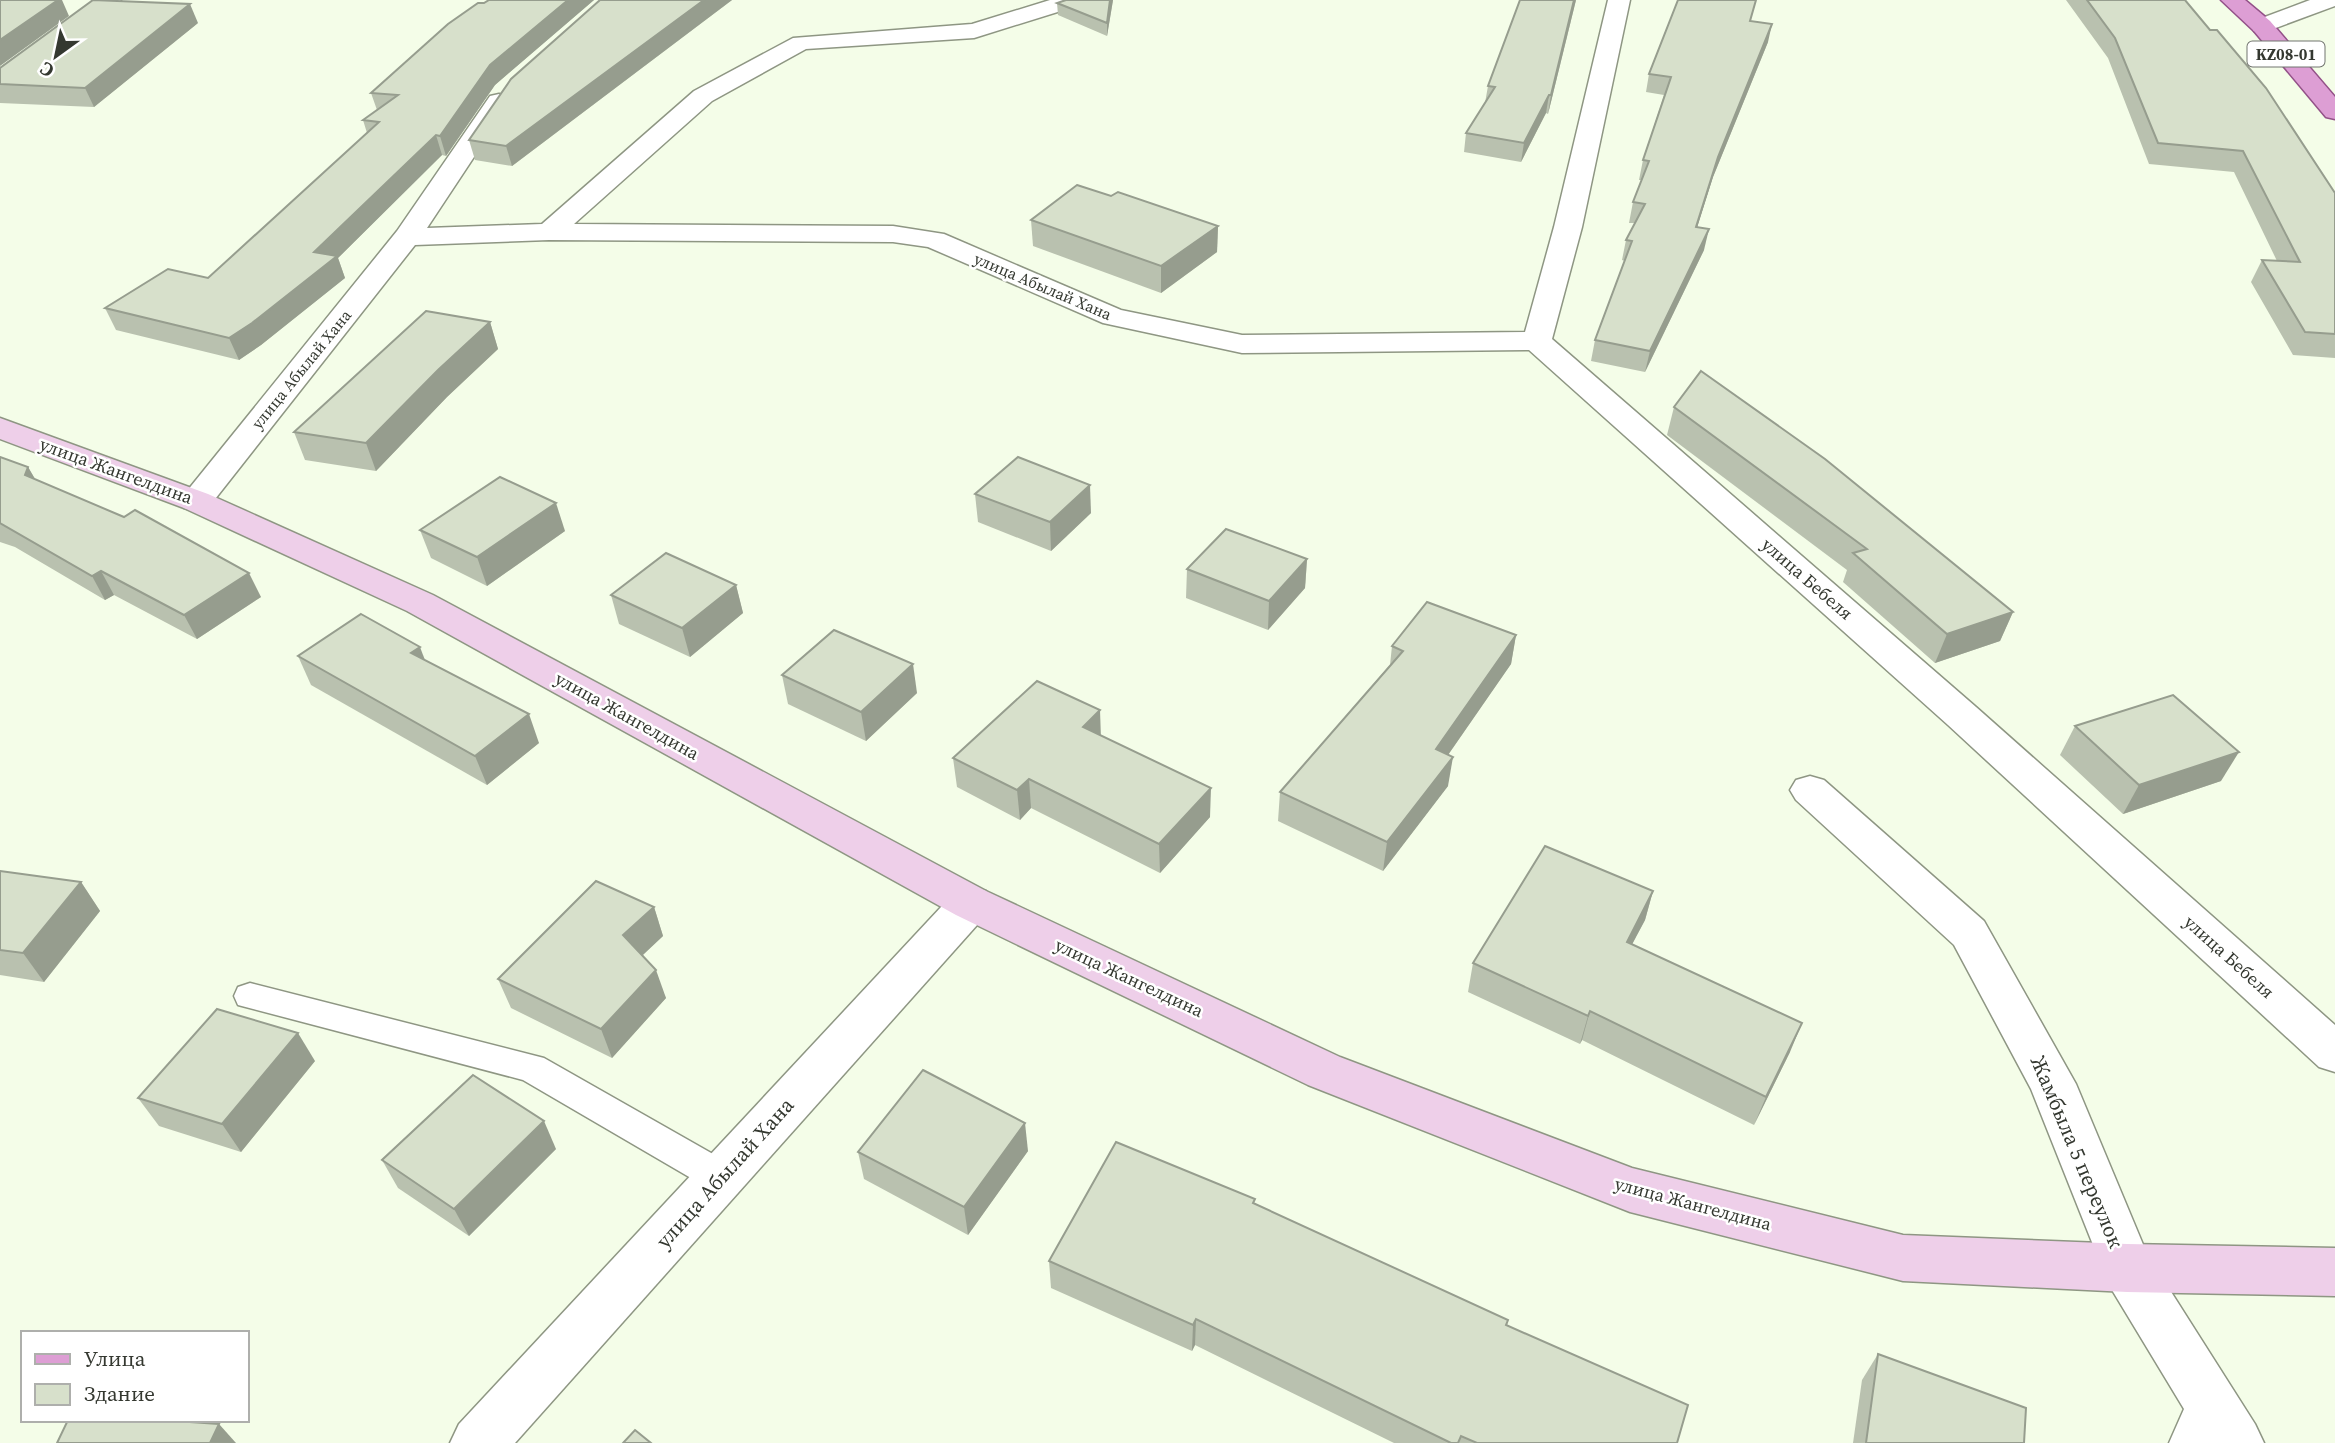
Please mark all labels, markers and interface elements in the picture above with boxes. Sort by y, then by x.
north arrow [21,21,91,91]
road number: KZ08-01 [2248,42,2324,66]
text: С [35,56,59,84]
street label: улица Абылай Хана [971,247,1116,325]
street label: улица Абылай Хана [246,304,357,433]
street label: улица Жангелдина [36,431,197,510]
street label: улица Бебеля [1756,532,1858,625]
street label: улица Жангелдина [551,666,705,766]
street label: улица Бебеля [2179,909,2280,1004]
street label: улица Жангелдина [1051,932,1208,1023]
street label: Жамбыла 5 переулок [2024,1051,2131,1253]
street label: улица Абылай Хана [649,1091,800,1254]
street label: улица Жангелдина [1612,1171,1775,1237]
legend [21,1331,248,1422]
text: Улица [84,1344,146,1373]
text: Здание [84,1379,155,1408]

